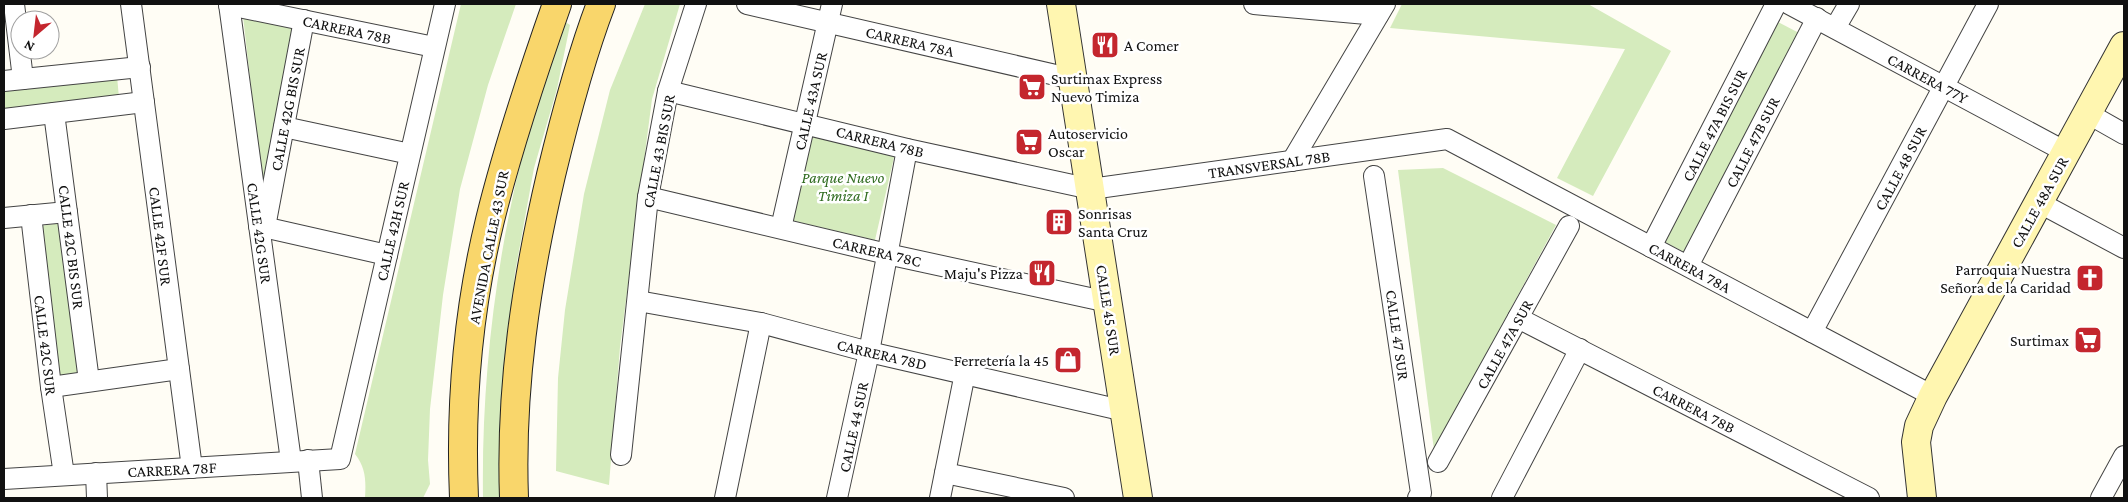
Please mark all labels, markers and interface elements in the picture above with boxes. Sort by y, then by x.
north arrow [10,10,60,60]
street label: CARRERA 78B [301,12,393,47]
street label: CARRERA 78A [864,23,957,60]
restaurant icon: A Comer [1090,30,1120,60]
text: N [21,37,37,56]
place label: A Comer [1124,37,1179,54]
street label: CALLE 42G BIS SUR [267,46,308,172]
street label: CALLE 43A SUR [791,50,830,152]
street label: CARRERA 77Y [1885,50,1971,107]
street label: CALLE 47A BIS SUR [1679,66,1750,184]
place label: Surtimax Express Nuevo Timiza [1051,70,1162,105]
supermarket icon: Surtimax Express Nuevo Timiza [1017,72,1047,102]
street label: CALLE 43 BIS SUR [639,93,678,209]
street label: CALLE 47B SUR [1722,94,1783,190]
street label: CARRERA 78B [834,122,926,161]
street label: CALLE 48 SUR [1871,123,1930,213]
place label: Autoservicio Oscar [1048,125,1128,160]
supermarket icon: Autoservicio Oscar [1014,127,1044,157]
street label: TRANSVERSAL 78B [1207,147,1331,181]
street label: CALLE 48A SUR [2007,154,2072,251]
street label: AVENIDA CALLE 43 SUR [465,169,512,325]
park label: Parque Nuevo Timiza I [802,169,885,204]
street label: CALLE 42H SUR [373,179,412,283]
street label: CALLE 42G SUR [244,182,275,285]
street label: CALLE 42C BIS SUR [55,184,88,310]
street label: CALLE 42F SUR [146,186,175,287]
place label: Sonrisas Santa Cruz [1078,205,1148,240]
building icon: Sonrisas Santa Cruz [1044,207,1074,237]
street label: CARRERA 78C [831,233,923,270]
street label: CARRERA 78A [1646,239,1734,297]
restaurant icon: Maju's Pizza [1027,258,1057,288]
place label: Parroquia Nuestra Señora de la Caridad [1940,261,2072,296]
church icon: Parroquia Nuestra Señora de la Caridad [2075,263,2105,293]
street label: CALLE 45 SUR [1093,264,1124,357]
place label: Maju's Pizza [944,265,1024,283]
street label: CALLE 47 SUR [1383,289,1412,381]
street label: CALLE 42C SUR [31,294,60,396]
street label: CALLE 47A SUR [1473,296,1536,392]
supermarket icon: Surtimax [2073,325,2103,355]
place label: Surtimax [2010,332,2069,349]
street label: CARRERA 78D [835,336,929,373]
shop icon: Ferretería la 45 [1053,345,1083,375]
place label: Ferretería la 45 [954,352,1049,369]
street label: CALLE 44 SUR [836,380,871,474]
street label: CARRERA 78B [1650,380,1738,437]
street label: CARRERA 78F [127,459,217,480]

